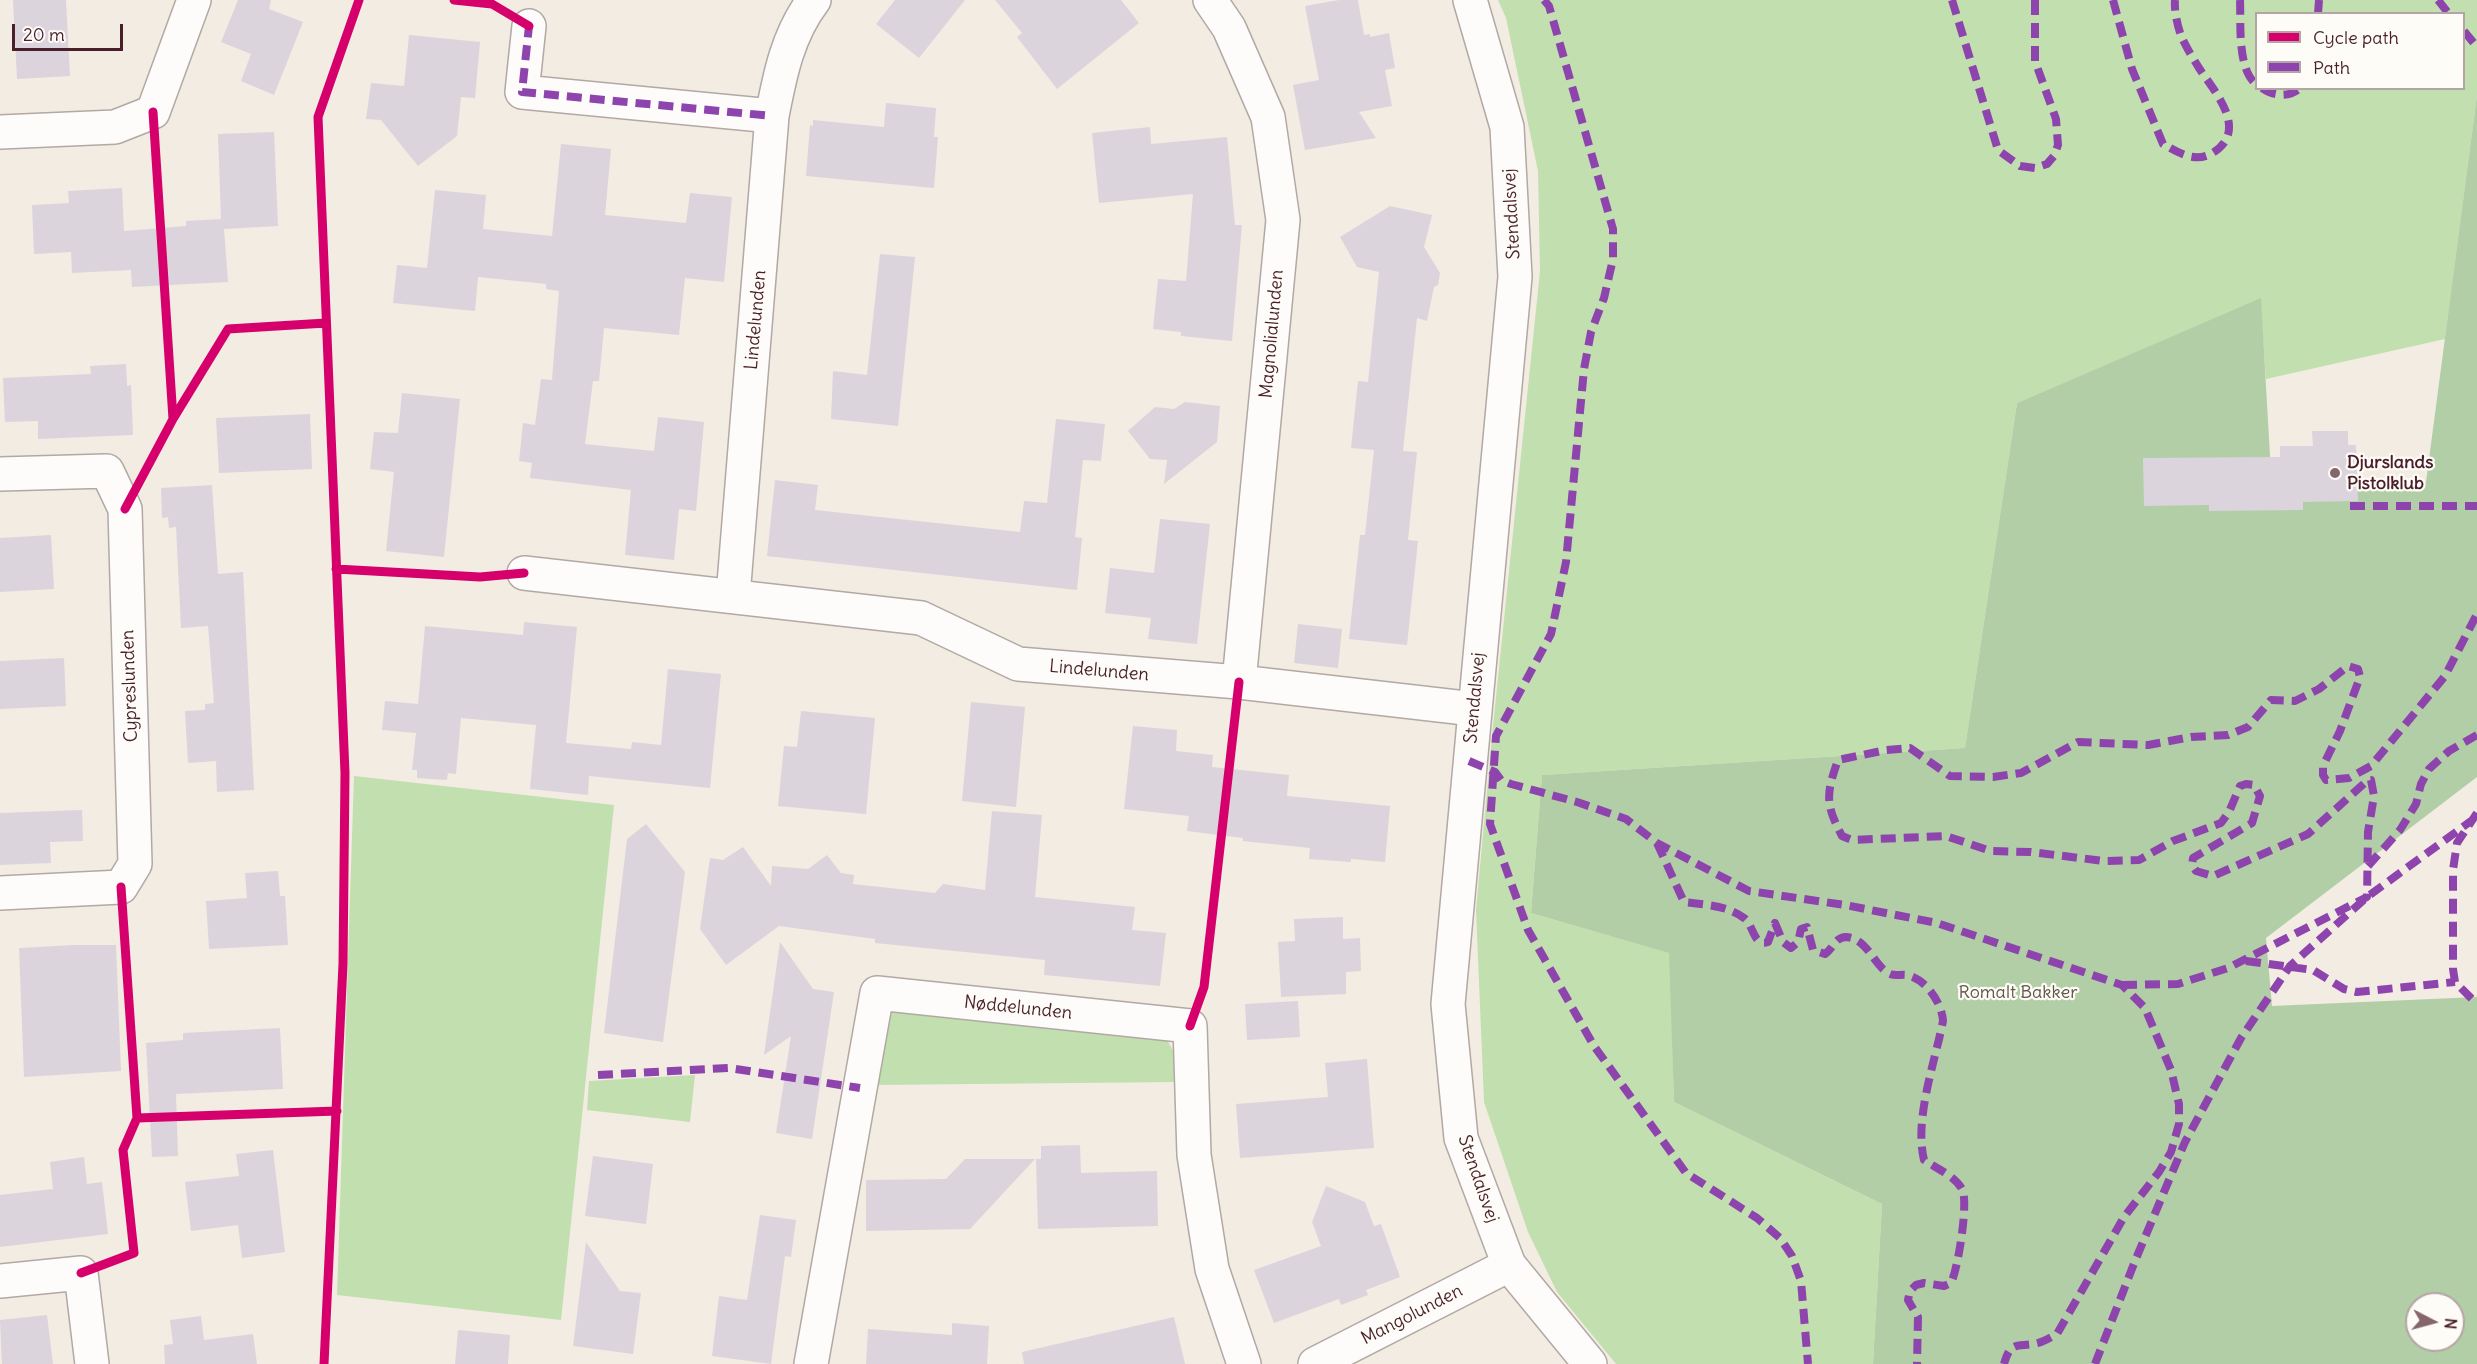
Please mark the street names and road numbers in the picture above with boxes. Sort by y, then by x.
street label: Stendalsvej [1499,168,1525,260]
street label: Lindelunden [741,269,771,371]
street label: Magnolialunden [1256,269,1288,399]
street label: Cypreslunden [117,629,143,743]
street label: Stendalsvej [1460,652,1490,744]
street label: Lindelunden [1048,656,1150,686]
street label: Nøddelunden [963,992,1073,1024]
street label: Stendalsvej [1453,1132,1503,1226]
street label: Mangolunden [1358,1280,1466,1350]

